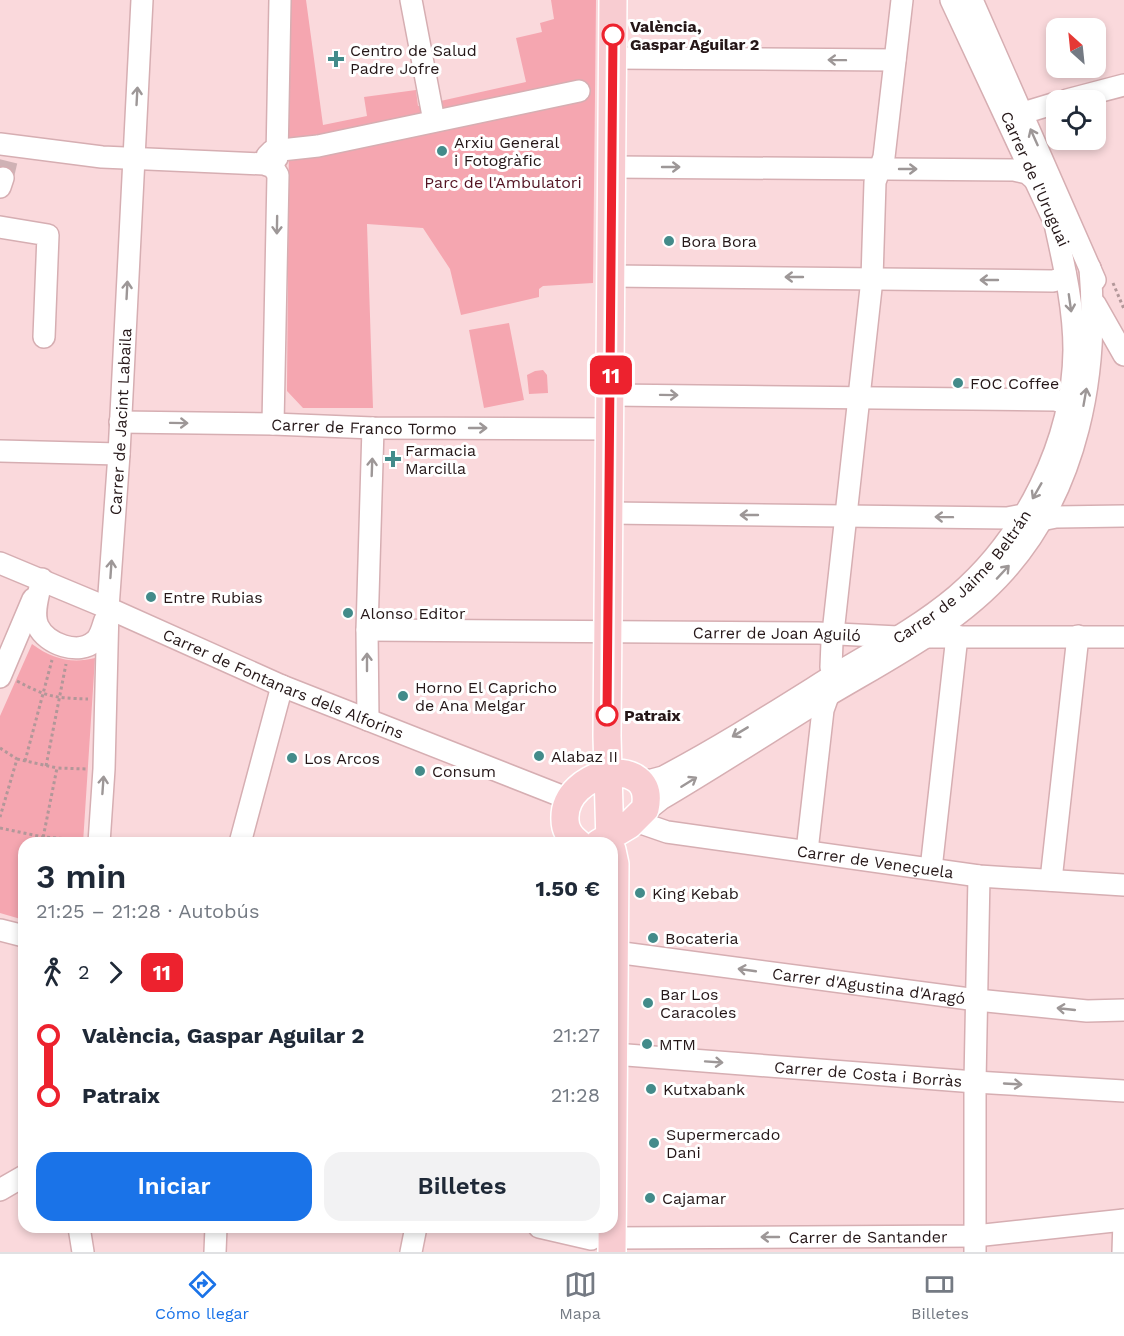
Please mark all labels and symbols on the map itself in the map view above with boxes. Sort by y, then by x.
place label: València, Gaspar Aguilar 2 [630,17,759,54]
north arrow [1046,18,1106,78]
marker: València, Gaspar Aguilar 2 [602,24,624,46]
place label: Centro de Salud Padre Jofre [350,41,477,78]
marker: Centro de Salud Padre Jofre [327,50,345,68]
one-way arrow [827,54,847,66]
one-way arrow [131,86,142,106]
street label: Carrer de l'Uruguai [997,108,1073,250]
one-way arrow [1028,129,1039,147]
place label: Arxiu General i Fotogràfic [454,133,560,170]
marker: Arxiu General i Fotogràfic [435,144,449,158]
one-way arrow [660,162,680,173]
one-way arrow [897,163,917,175]
park label: Parc de l'Ambulatori [424,173,582,192]
one-way arrow [271,214,282,234]
place label: Bora Bora [681,232,757,251]
marker: Bora Bora [662,234,676,248]
one-way arrow [784,271,804,283]
one-way arrow [979,274,999,286]
one-way arrow [121,281,132,301]
one-way arrow [1064,292,1075,312]
street label: Carrer de Jacint Labaila [105,328,135,516]
line badge: 11 [584,356,638,394]
place label: FOC Coffee [970,374,1059,393]
marker: FOC Coffee [951,376,965,390]
one-way arrow [1080,388,1091,408]
one-way arrow [659,389,679,401]
street label: Carrer de Franco Tormo [271,414,457,438]
one-way arrow [168,417,188,429]
one-way arrow [468,422,488,434]
place label: Farmacia Marcilla [405,441,476,478]
marker: Farmacia Marcilla [386,452,400,466]
one-way arrow [366,457,378,477]
one-way arrow [1030,482,1042,499]
street label: Carrer de Jaime Beltrán [889,506,1035,648]
one-way arrow [740,509,760,521]
one-way arrow [935,511,955,523]
one-way arrow [106,559,117,579]
one-way arrow [996,564,1011,579]
place label: Entre Rubias [163,588,263,607]
marker: Entre Rubias [144,590,158,604]
place label: Alonso Editor [360,604,466,623]
marker: Alonso Editor [341,606,355,620]
street label: Carrer de Joan Aguiló [693,623,861,645]
street label: Carrer de Fontanars dels Alforins [160,624,406,742]
one-way arrow [361,652,373,672]
place label: Horno El Capricho de Ana Melgar [415,678,557,715]
marker: Horno El Capricho de Ana Melgar [396,689,410,703]
marker: Patraix [596,704,618,726]
place label: Patraix [624,706,681,725]
one-way arrow [732,727,749,739]
place label: Alabaz II [551,747,618,766]
place label: Los Arcos [304,749,380,768]
marker: Alabaz II [532,749,546,763]
marker: Los Arcos [285,751,299,765]
place label: Consum [432,762,496,781]
marker: Consum [413,764,427,778]
one-way arrow [97,775,108,795]
one-way arrow [681,775,698,788]
street label: Carrer de Veneçuela [796,841,955,882]
place label: King Kebab [652,884,739,903]
marker: King Kebab [633,886,647,900]
place label: Bocateria [665,929,739,948]
marker: Bocateria [646,931,660,945]
street label: Carrer d'Agustina d'Aragó [771,963,966,1008]
one-way arrow [738,964,757,975]
place label: Bar Los Caracoles [660,985,737,1022]
marker: Bar Los Caracoles [641,996,655,1010]
one-way arrow [1056,1003,1076,1014]
place label: MTM [659,1035,696,1054]
marker: MTM [640,1037,654,1051]
one-way arrow [703,1057,723,1068]
street label: Carrer de Costa i Borràs [774,1057,963,1090]
one-way arrow [1002,1079,1022,1090]
place label: Kutxabank [663,1080,745,1099]
marker: Kutxabank [644,1082,658,1096]
place label: Supermercado Dani [666,1125,780,1162]
marker: Supermercado Dani [647,1136,661,1150]
place label: Cajamar [662,1189,727,1208]
marker: Cajamar [643,1191,657,1205]
street label: Carrer de Santander [788,1227,948,1247]
one-way arrow [760,1231,780,1243]

